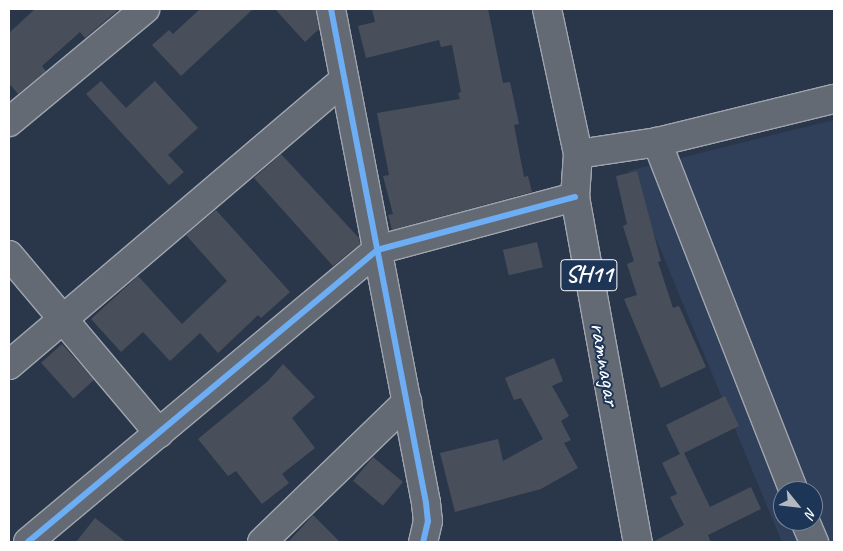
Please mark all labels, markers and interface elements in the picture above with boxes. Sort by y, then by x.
road number: SH11 [560,254,618,296]
street label: ramnagar [583,320,627,408]
north arrow [773,481,823,531]
text: N [801,505,820,521]

